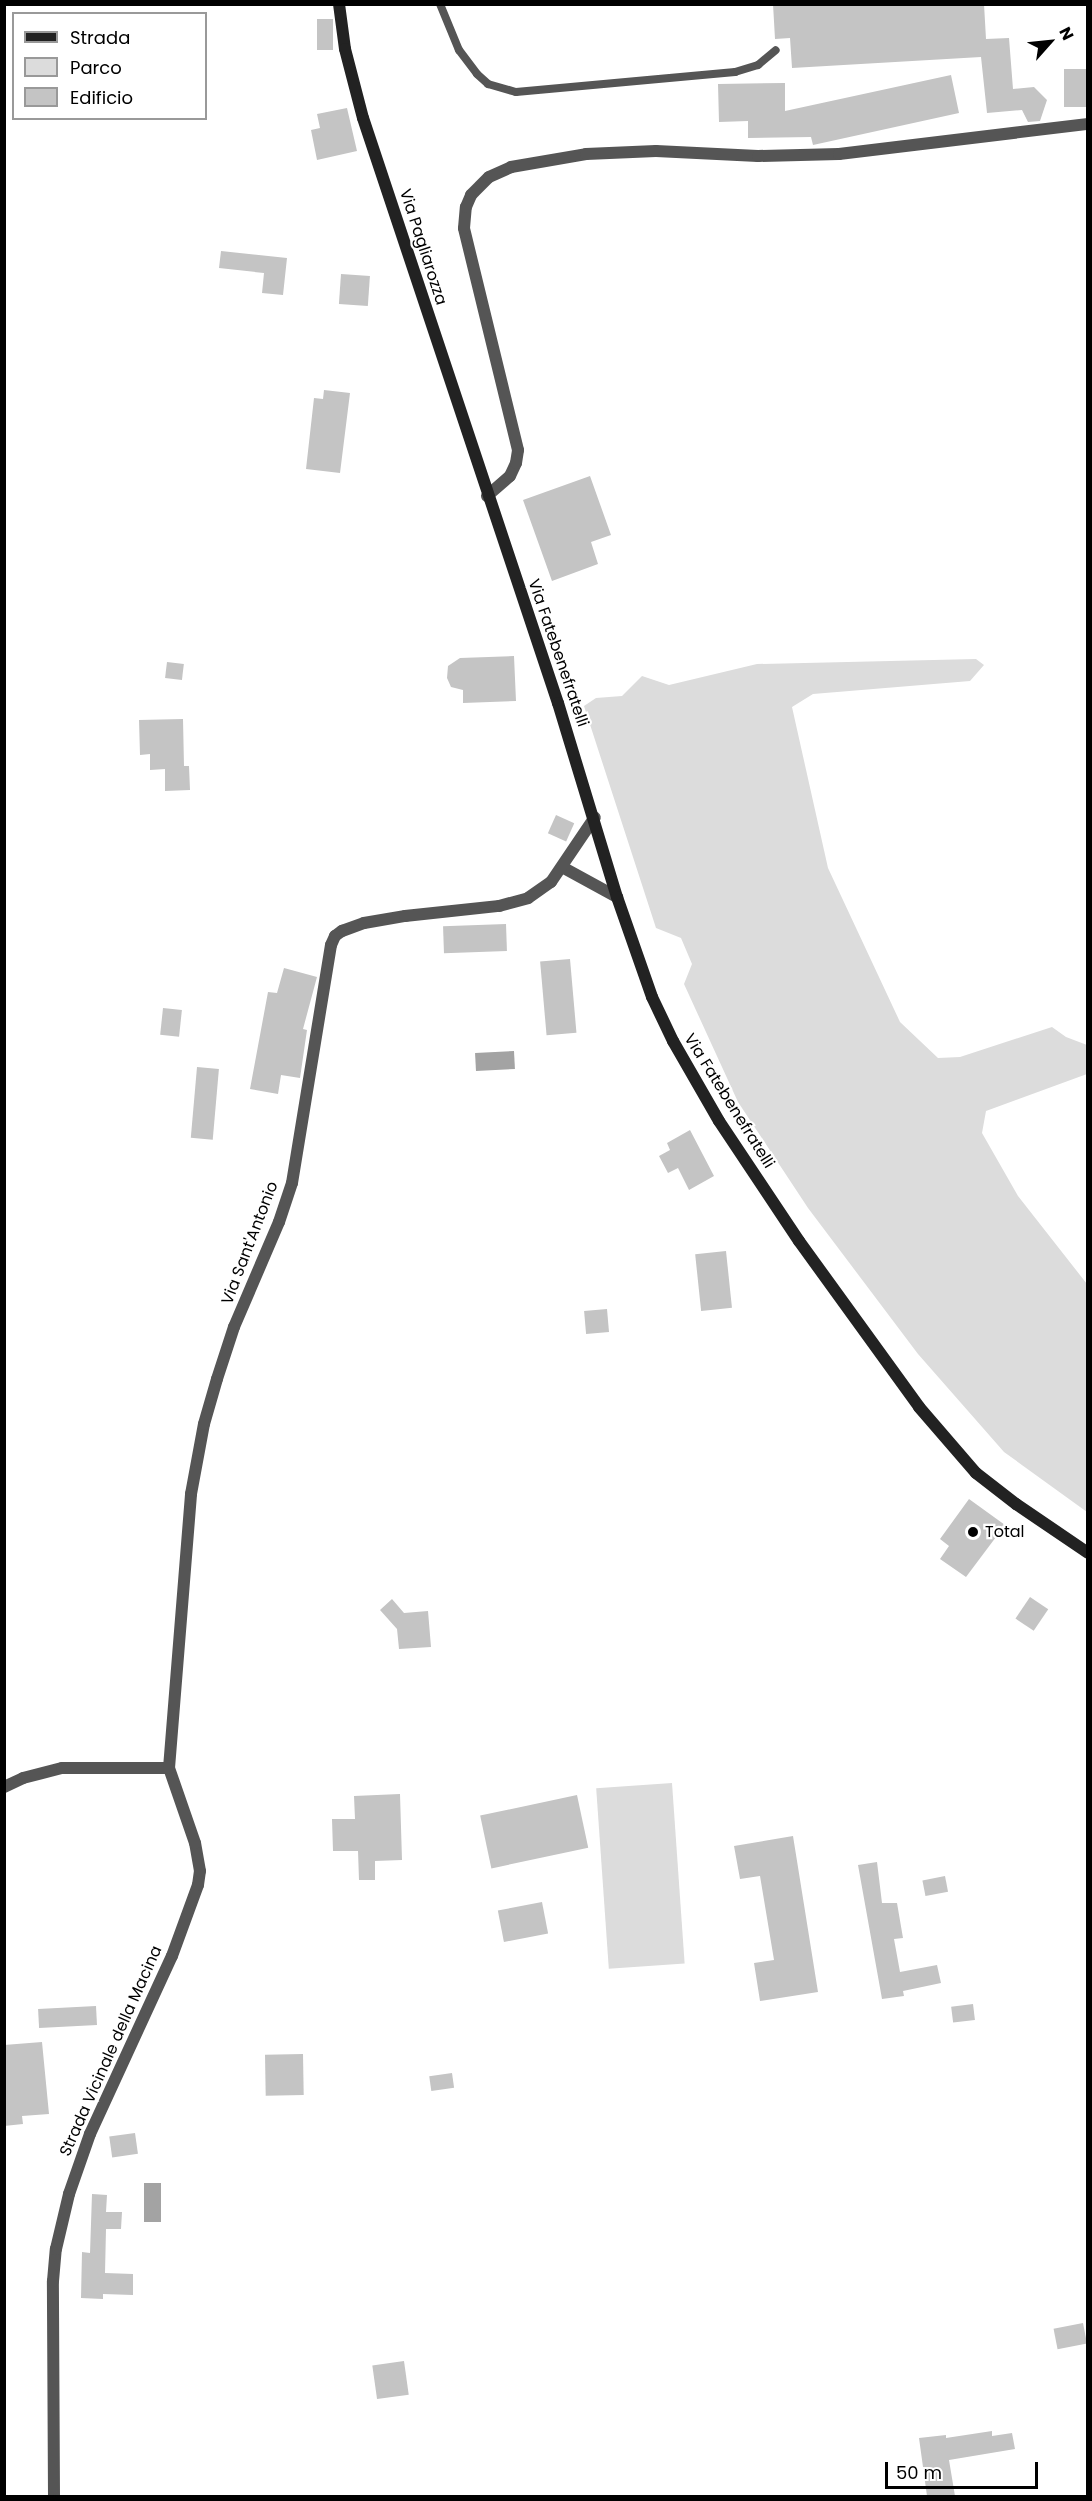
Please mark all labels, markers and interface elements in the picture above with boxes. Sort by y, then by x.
legend [12,12,207,120]
north arrow [1020,12,1080,72]
text: N [1053,23,1079,44]
text: Strada [70,25,130,50]
text: Parco [70,55,122,80]
text: Edificio [70,85,133,110]
street label: Via Pagliarozza [395,186,451,308]
street label: Via Fatebenefratelli [524,577,592,729]
street label: Via Fatebenefratelli [680,1030,778,1172]
street label: Via Sant'Antonio [218,1179,282,1307]
place label: Total [985,1522,1024,1542]
marker: Total [966,1525,980,1539]
street label: Strada Vicinale della Macina [56,1943,166,2159]
scale bar [888,2450,1041,2488]
text: 50 m [896,2460,942,2485]

